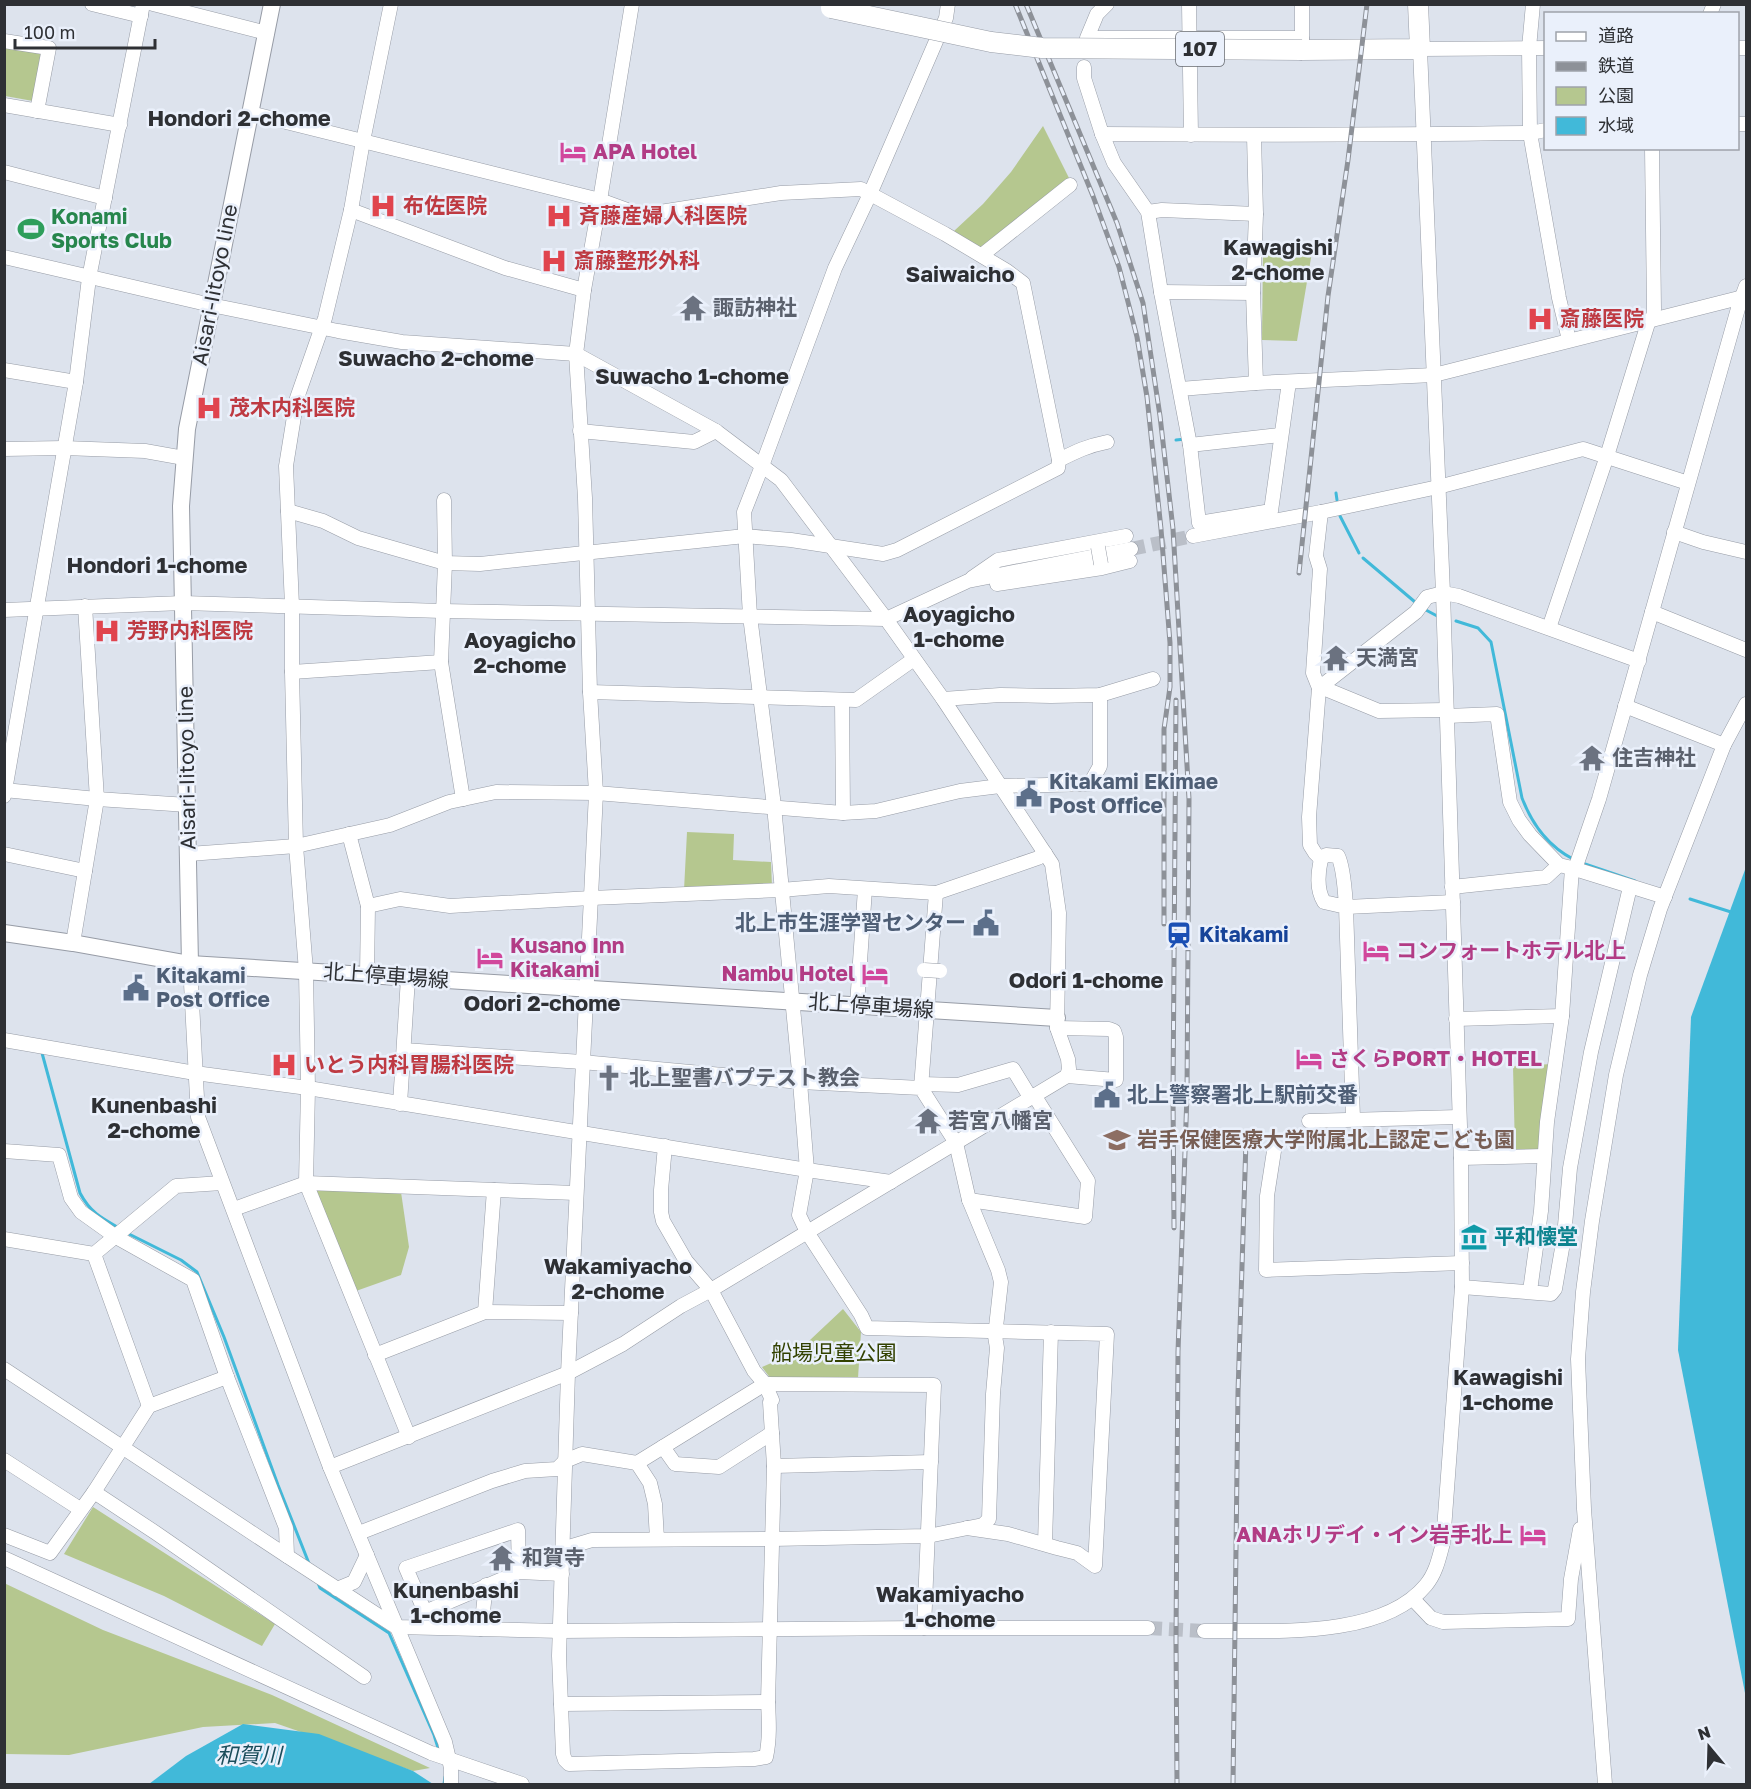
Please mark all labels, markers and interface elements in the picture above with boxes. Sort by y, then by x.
scale bar [15,12,154,50]
legend [1544,12,1739,150]
text: 100 m [24,21,75,43]
text: 道路 [1598,24,1634,46]
road number: 107 [1176,32,1224,66]
text: 鉄道 [1598,54,1634,76]
text: 公園 [1598,84,1634,106]
district label: Hondori 2-chome [147,104,331,131]
text: 水域 [1598,114,1634,136]
hotel icon: APA Hotel [558,137,588,167]
place label: APA Hotel [593,138,697,164]
hospital icon: 布佐医院 [368,191,398,221]
place label: 布佐医院 [403,192,487,218]
hospital icon: 斉藤産婦人科医院 [544,201,574,231]
street label: Aisari-Iitoyo line [186,202,242,368]
place label: 斉藤産婦人科医院 [579,202,747,228]
place label: Konami Sports Club [51,203,172,253]
sports icon: Konami Sports Club [16,214,46,244]
district label: Kawagishi 2-chome [1223,233,1333,285]
hospital icon: 斎藤整形外科 [539,246,569,276]
place label: 斎藤整形外科 [574,247,700,273]
district label: Saiwaicho [905,260,1015,287]
temple icon: 諏訪神社 [678,293,708,323]
place label: 諏訪神社 [713,294,797,320]
hospital icon: 斎藤医院 [1525,304,1555,334]
place label: 斎藤医院 [1560,305,1644,331]
district label: Suwacho 2-chome [338,344,534,371]
district label: Suwacho 1-chome [595,362,789,389]
hospital icon: 茂木内科医院 [194,393,224,423]
place label: 茂木内科医院 [229,394,355,420]
district label: Hondori 1-chome [66,551,248,578]
district label: Aoyagicho 1-chome [903,600,1015,652]
hospital icon: 芳野内科医院 [92,616,122,646]
place label: 芳野内科医院 [127,617,253,643]
district label: Aoyagicho 2-chome [464,626,576,678]
temple icon: 天満宮 [1321,643,1351,673]
place label: 天満宮 [1356,644,1419,670]
street label: Aisari-Iitoyo line [172,686,200,850]
temple icon: 住吉神社 [1577,743,1607,773]
place label: 住吉神社 [1612,744,1696,770]
place label: Kitakami Ekimae Post Office [1049,768,1218,818]
public building icon: Kitakami Ekimae Post Office [1014,779,1044,809]
public building icon: 北上市生涯学習センター [971,908,1001,938]
place label: 北上市生涯学習センター [735,909,966,935]
station icon: Kitakami [1164,920,1194,950]
place label: Kitakami [1199,921,1289,947]
place label: Kusano Inn Kitakami [510,932,624,982]
hotel icon: コンフォートホテル北上 [1361,936,1391,966]
place label: コンフォートホテル北上 [1396,937,1626,963]
hotel icon: Kusano Inn Kitakami [475,943,505,973]
street label: 北上停車場線 [322,958,450,992]
hotel icon: Nambu Hotel [860,959,890,989]
place label: Nambu Hotel [722,960,855,986]
place label: Kitakami Post Office [156,962,270,1012]
district label: Odori 1-chome [1009,966,1163,993]
public building icon: Kitakami Post Office [121,973,151,1003]
street label: 北上停車場線 [807,988,935,1022]
district label: Odori 2-chome [464,989,620,1016]
hotel icon: さくらPORT・HOTEL [1294,1044,1324,1074]
place label: さくらPORT・HOTEL [1329,1045,1542,1071]
hospital icon: いとう内科胃腸科医院 [269,1050,299,1080]
place label: いとう内科胃腸科医院 [304,1051,514,1077]
church icon: 北上聖書バプテスト教会 [594,1063,624,1093]
place label: 北上聖書バプテスト教会 [629,1064,860,1090]
public building icon: 北上警察署北上駅前交番 [1092,1080,1122,1110]
place label: 北上警察署北上駅前交番 [1127,1081,1358,1107]
district label: Kunenbashi 2-chome [91,1091,217,1143]
temple icon: 若宮八幡宮 [913,1106,943,1136]
place label: 若宮八幡宮 [948,1107,1053,1133]
school or university icon: 岩手保健医療大学附属北上認定こども園 [1102,1125,1132,1155]
place label: 岩手保健医療大学附属北上認定こども園 [1137,1126,1515,1152]
museum icon: 平和懐堂 [1459,1222,1489,1252]
place label: 平和懐堂 [1494,1223,1578,1249]
district label: Wakamiyacho 2-chome [544,1252,692,1304]
park label: 船場児童公園 [771,1339,897,1365]
district label: Kawagishi 1-chome [1453,1363,1563,1415]
hotel icon: ANAホリデイ・イン岩手北上 [1518,1520,1548,1550]
place label: ANAホリデイ・イン岩手北上 [1236,1521,1513,1547]
temple icon: 和賀寺 [487,1543,517,1573]
place label: 和賀寺 [522,1544,585,1570]
district label: Kunenbashi 1-chome [393,1576,519,1628]
district label: Wakamiyacho 1-chome [876,1580,1024,1632]
north arrow [1679,1717,1739,1777]
text: N [1695,1721,1713,1744]
water label: 和賀川 [216,1741,284,1768]

